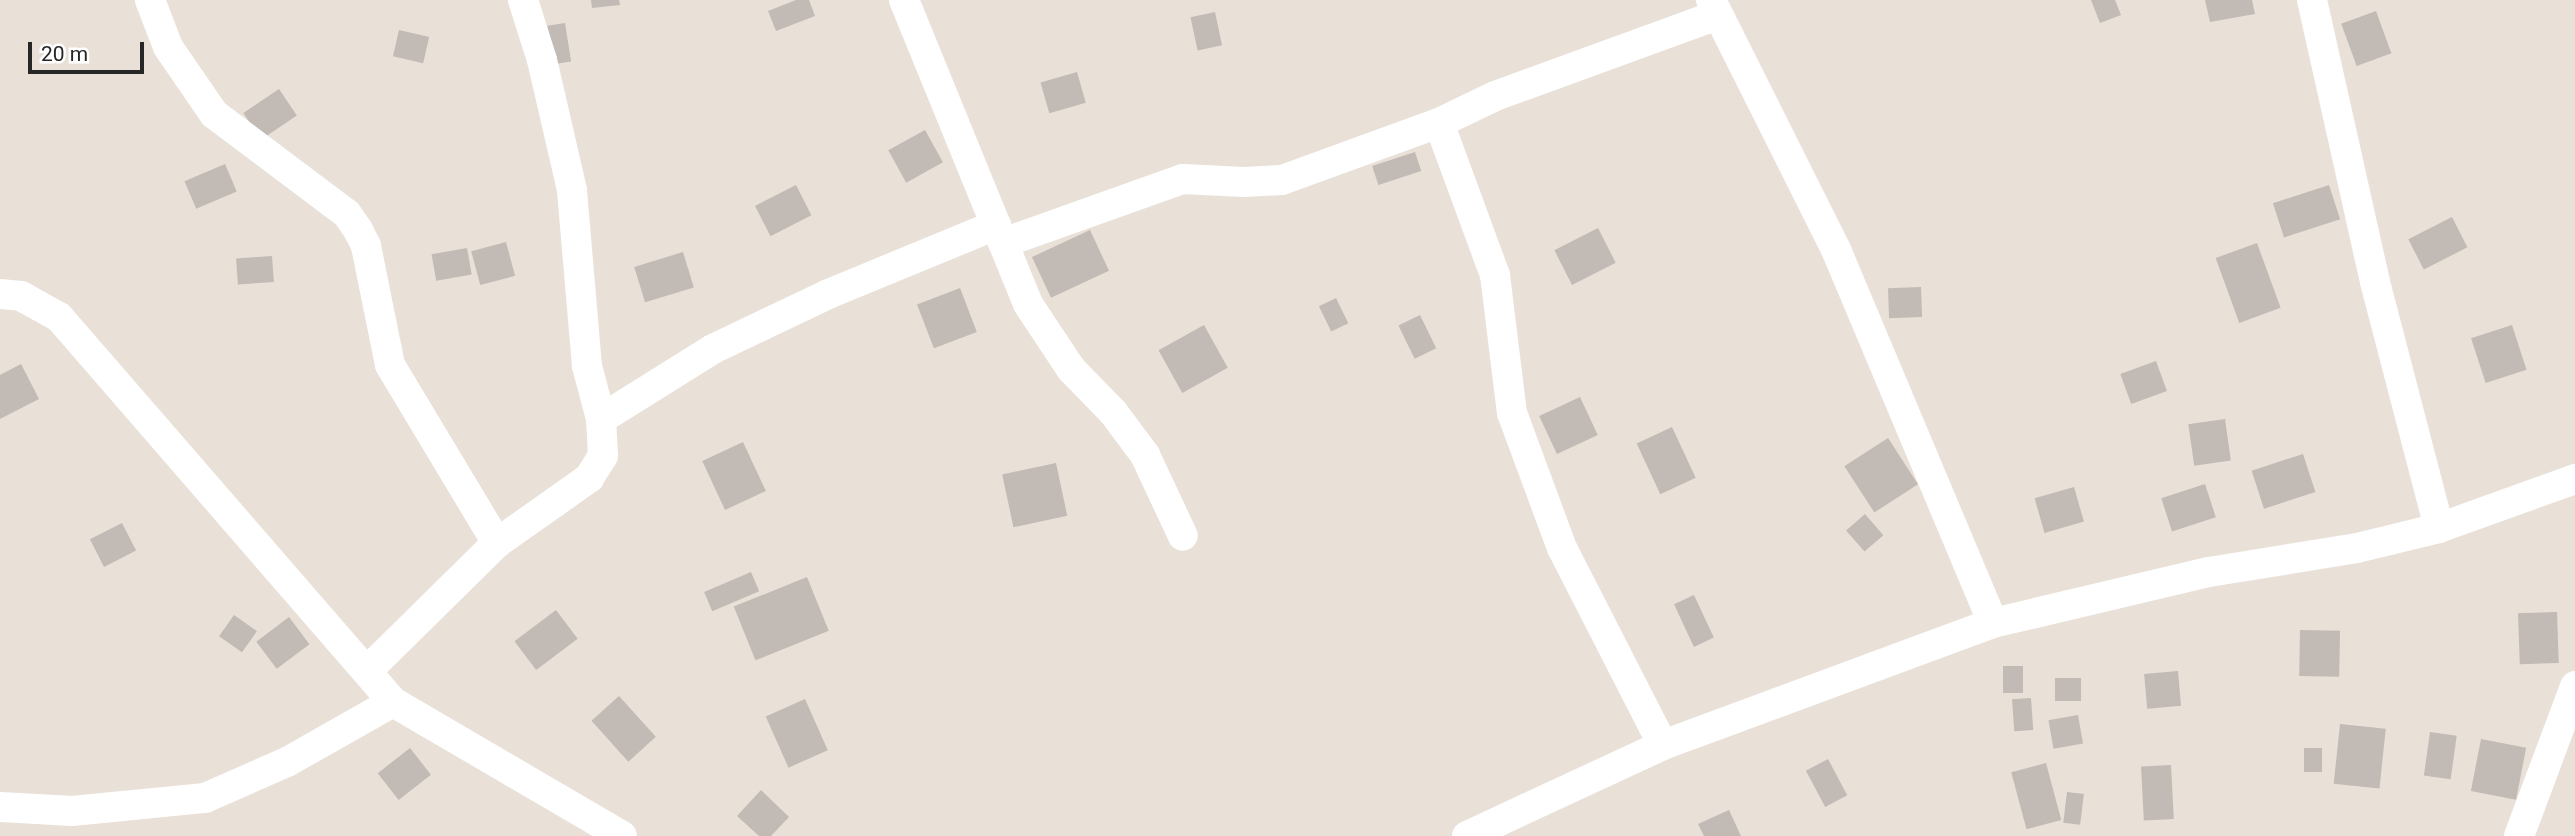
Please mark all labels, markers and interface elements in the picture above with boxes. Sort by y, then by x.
scale bar [32,28,147,72]
text: 20 m [41,42,88,66]

